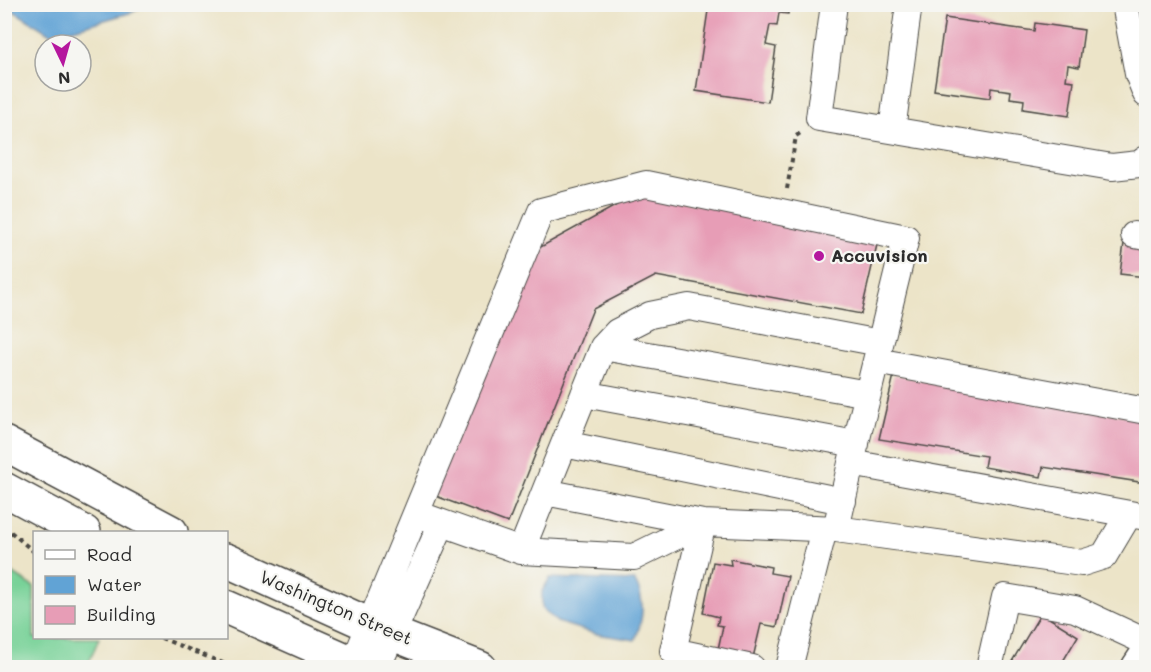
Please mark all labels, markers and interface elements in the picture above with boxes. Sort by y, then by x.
north arrow [33,33,93,93]
text: N [57,67,71,89]
place label: Accuvision [831,243,928,267]
marker: Accuvision [812,249,826,263]
legend [33,531,228,639]
text: Road [87,542,132,566]
street label: Washington Street [256,564,416,650]
text: Water [87,572,142,596]
text: Building [87,602,155,626]

